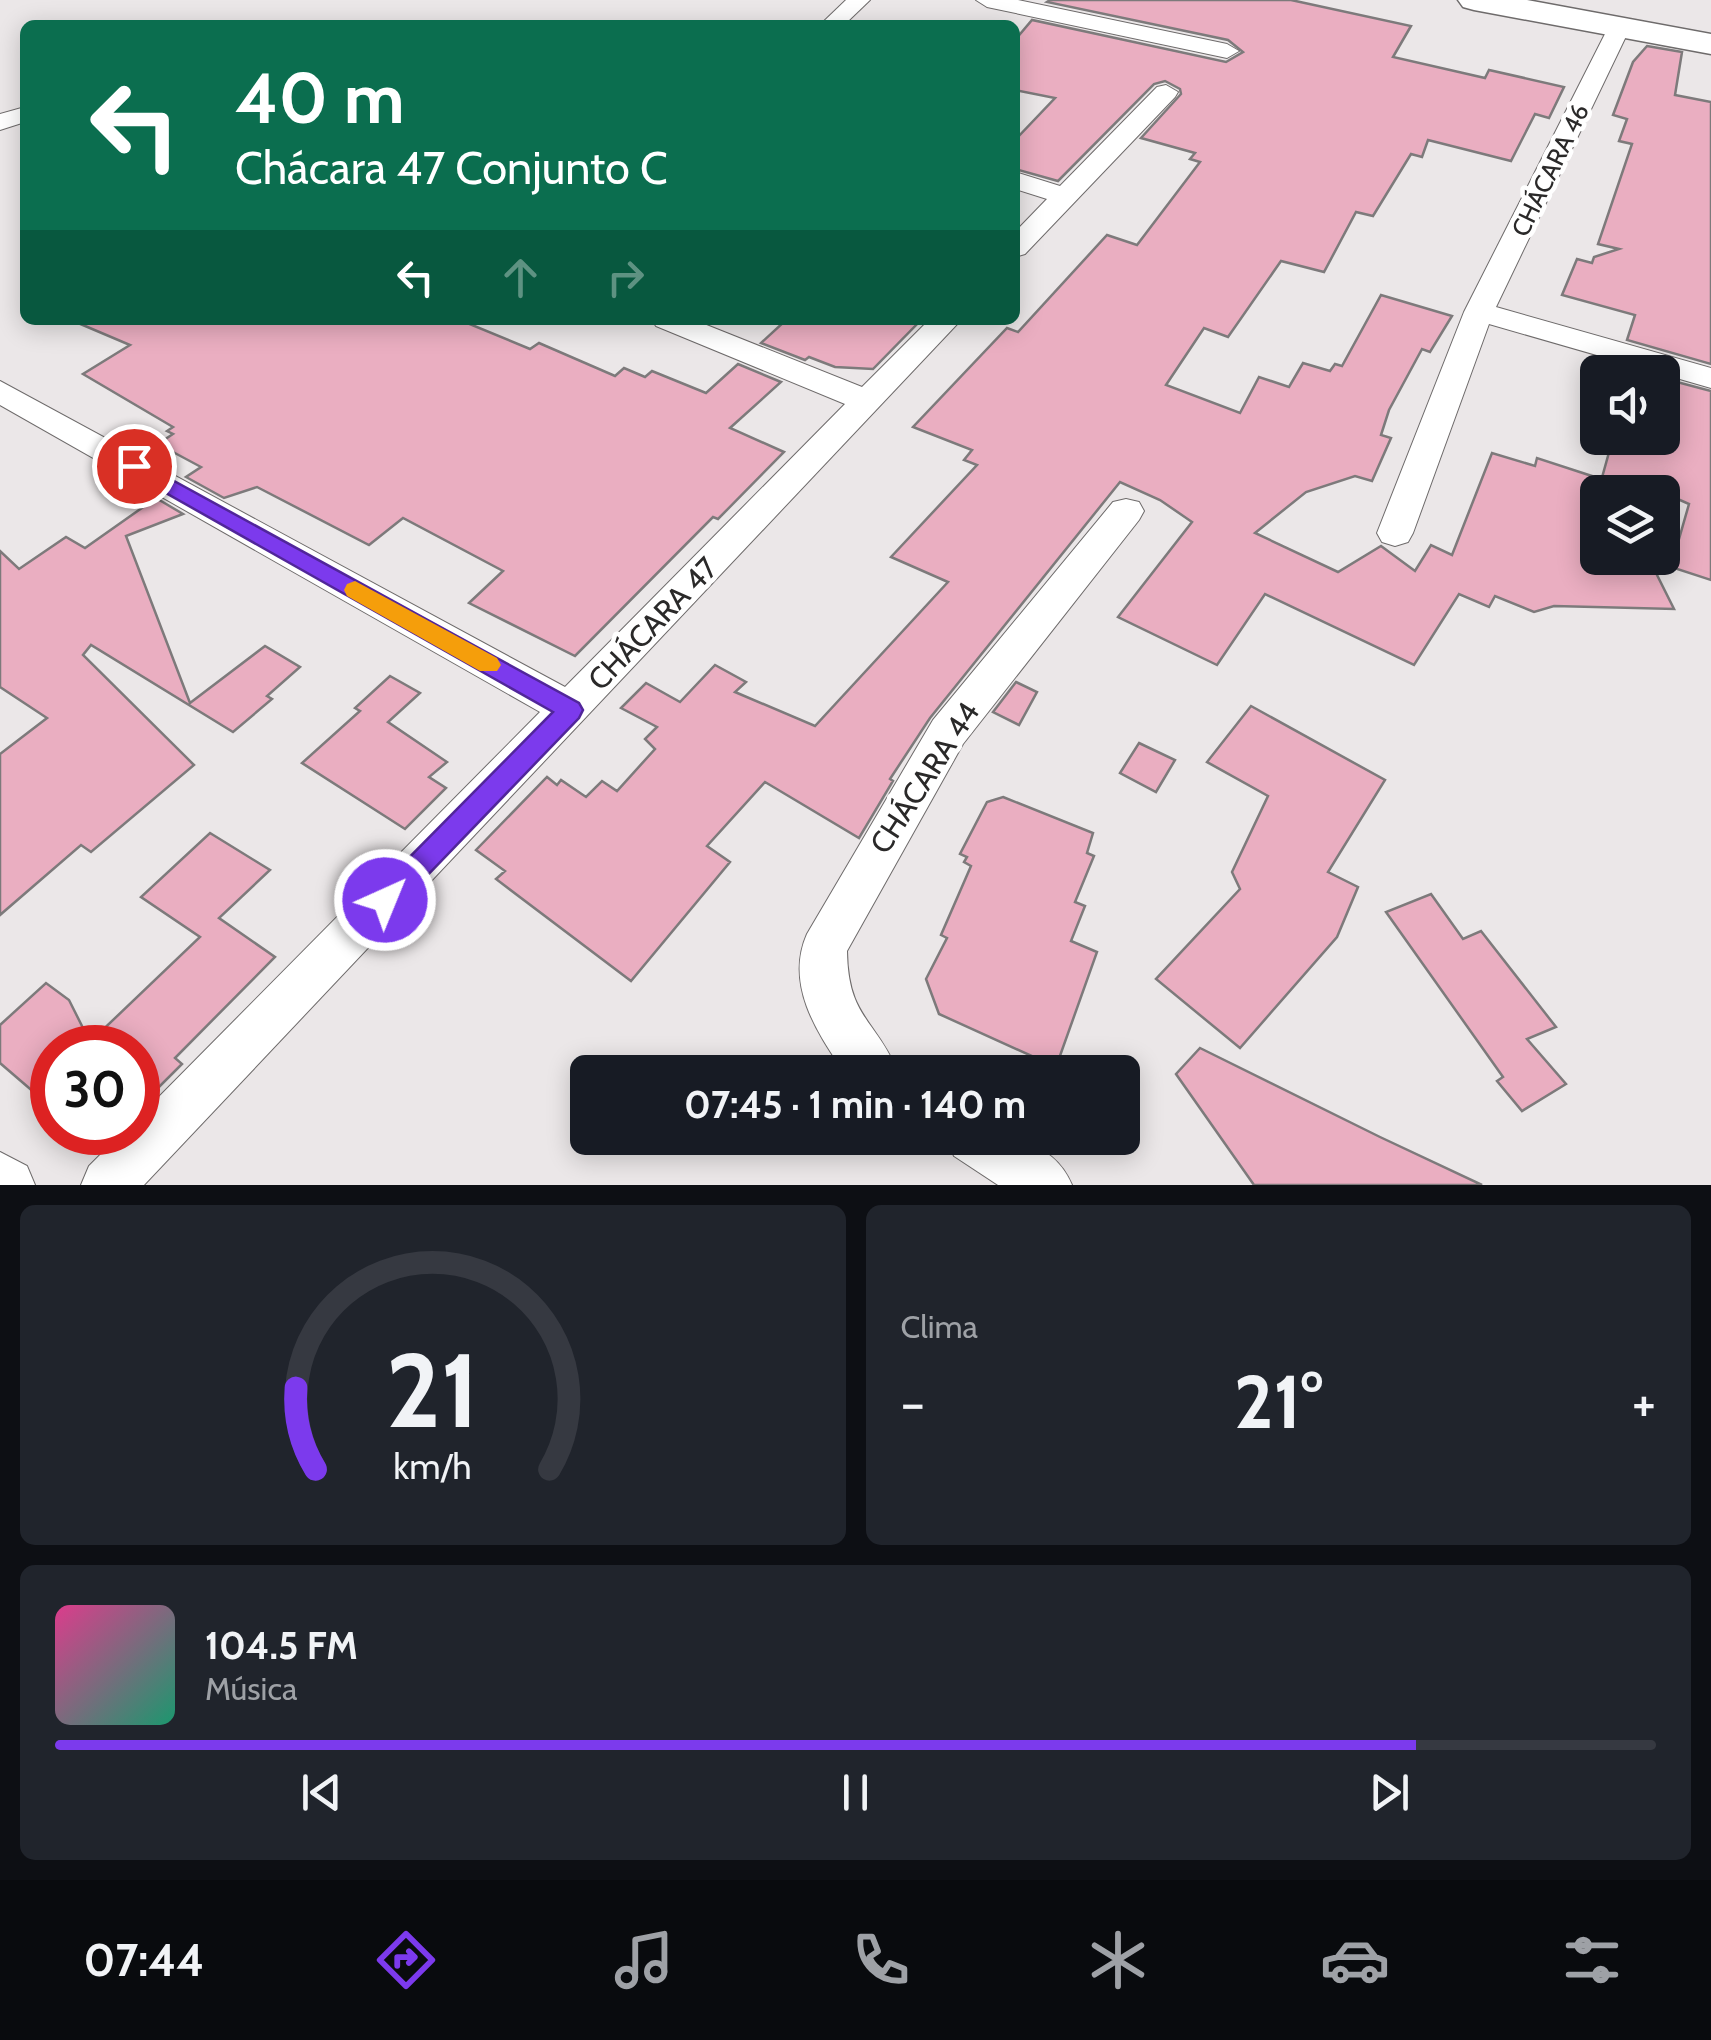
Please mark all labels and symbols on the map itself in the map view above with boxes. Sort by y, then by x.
street label: CHÁCARA 46 [1505,99,1595,241]
pin [92,424,177,509]
street label: CHÁCARA 47 [580,549,725,698]
street label: CHÁCARA 44 [862,695,987,860]
position arrow [333,848,437,952]
speed limit sign: 30 [30,1025,160,1155]

